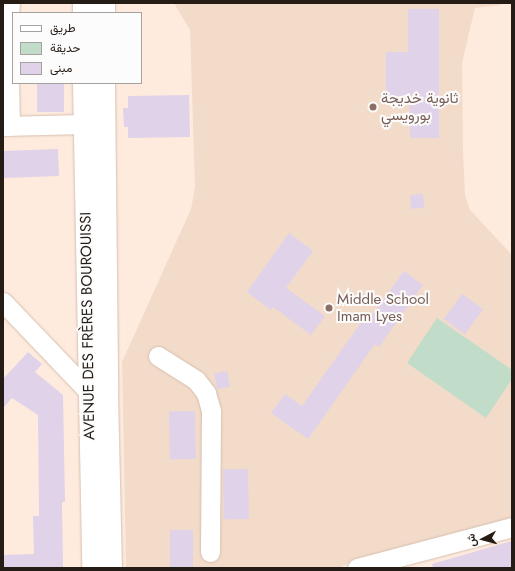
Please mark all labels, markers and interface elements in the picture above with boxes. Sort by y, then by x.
legend [12,12,142,84]
text: طريق [50,19,75,37]
text: حديقة [50,39,80,57]
text: مبنى [50,59,72,77]
place label: ثانوية خديجة بورويسي [381,89,458,124]
marker: ثانوية خديجة بورويسي [368,102,378,112]
street label: AVENUE DES FRÈRES BOUROUISSI [77,212,99,440]
place label: Middle School Imam Lyes [337,290,429,325]
marker: Middle School Imam Lyes [324,303,334,313]
north arrow [463,519,503,559]
text: ش [462,533,480,548]

